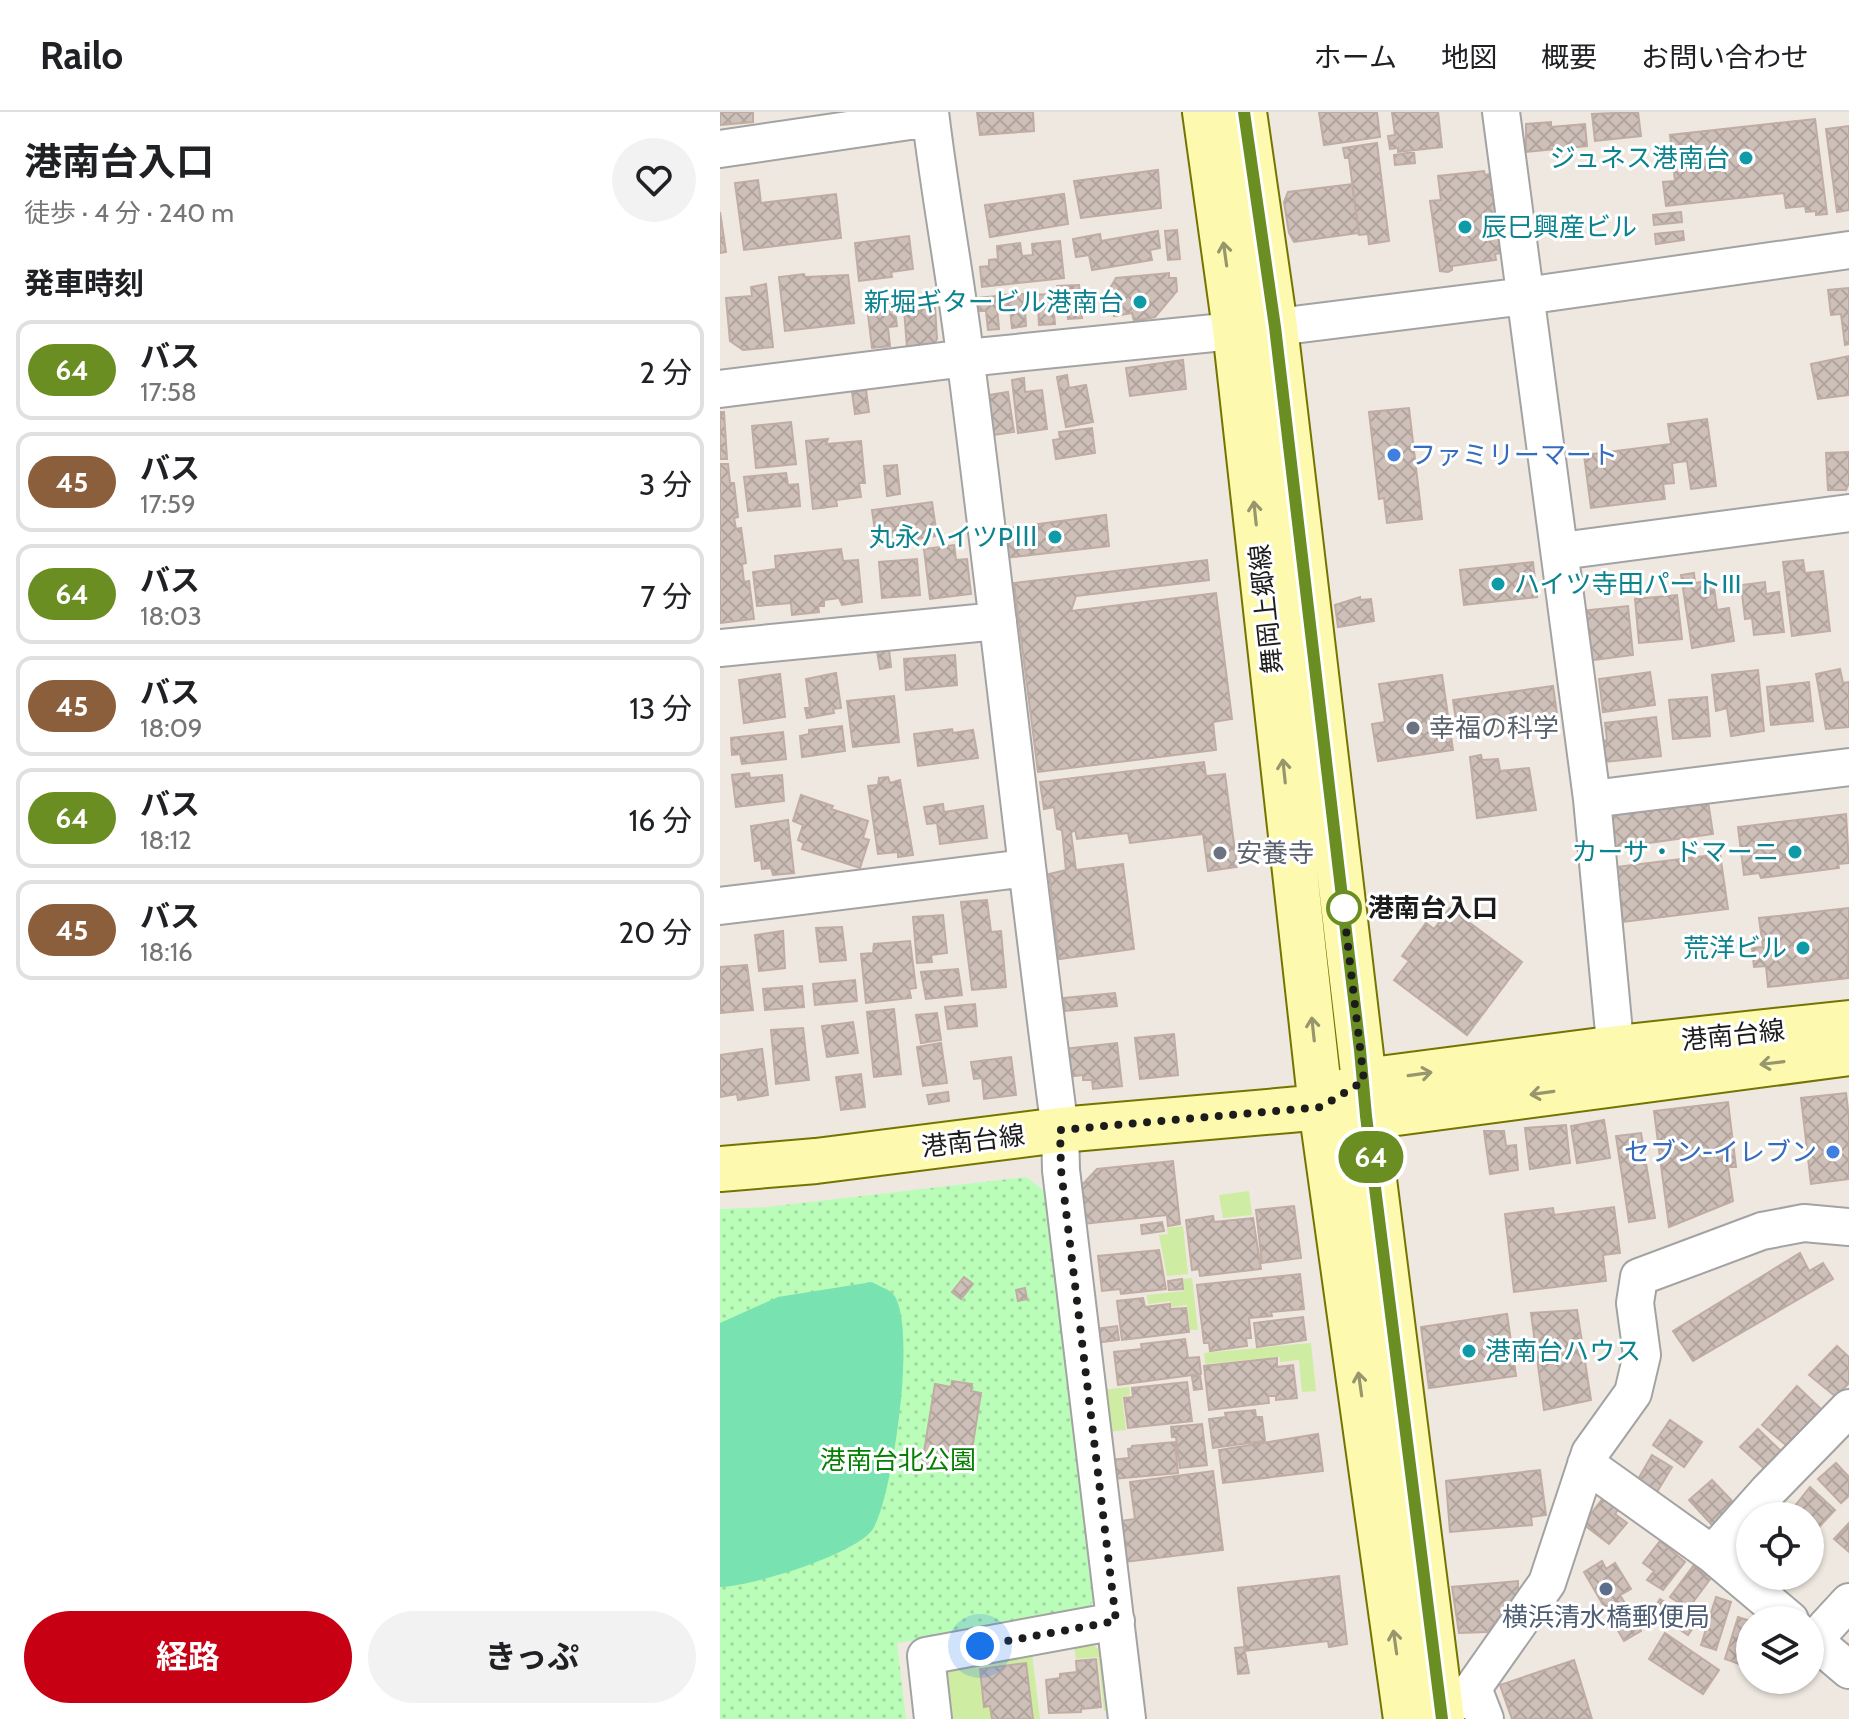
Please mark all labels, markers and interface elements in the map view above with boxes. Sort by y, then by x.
text: Railo [40,32,123,79]
text: ホーム [1314,40,1397,74]
text: 地図 [1441,40,1497,74]
text: 概要 [1541,40,1597,74]
text: お問い合わせ [1641,40,1809,74]
text: 港南台入口 [24,138,214,185]
button: heart [612,138,696,222]
place label: ジュネス港南台 [1550,142,1730,174]
marker: ジュネス港南台 [1737,149,1755,167]
text: 徒歩 · 4 分 · 240 m [24,197,234,229]
place label: 辰巳興産ビル [1481,211,1637,243]
marker: 辰巳興産ビル [1456,218,1474,236]
one-way arrow [1217,242,1232,268]
text: 発車時刻 [24,265,144,302]
place label: 新堀ギタービル港南台 [864,286,1124,318]
marker: 新堀ギタービル港南台 [1131,293,1149,311]
text: バス [140,338,200,375]
text: 64 [55,353,89,387]
text: 2 分 [640,354,692,391]
text: 17:58 [140,376,197,408]
place label: ファミリーマート [1410,439,1618,471]
marker: ファミリーマート [1385,446,1403,464]
text: バス [140,450,200,487]
text: 45 [56,465,88,499]
text: 3 分 [639,466,692,503]
text: 17:59 [140,488,196,520]
one-way arrow [1248,500,1263,527]
place label: 丸永ハイツPⅢ [869,521,1039,553]
marker: 丸永ハイツPⅢ [1046,528,1064,546]
street label: 舞岡上郷線 [1243,543,1289,675]
text: バス [140,562,200,599]
place label: ハイツ寺田パートIII [1514,568,1741,600]
marker: ハイツ寺田パートIII [1489,575,1507,593]
text: 64 [55,577,89,611]
text: 7 分 [640,578,692,615]
text: 18:03 [140,600,202,632]
text: バス [140,674,200,711]
text: 45 [56,689,88,723]
text: 13 分 [629,690,692,727]
text: 18:09 [140,712,203,744]
place label: 幸福の科学 [1429,712,1559,744]
marker: 幸福の科学 [1404,719,1422,737]
one-way arrow [1277,758,1292,785]
text: バス [140,786,200,823]
text: 64 [55,801,89,835]
text: 16 分 [628,802,692,839]
text: 18:12 [140,824,192,856]
place label: カーサ・ドマーニ [1572,836,1779,868]
place label: 安養寺 [1236,837,1314,869]
marker: カーサ・ドマーニ [1786,843,1804,861]
marker: 安養寺 [1211,844,1229,862]
marker: 港南台入口 [1327,891,1361,925]
place label: 港南台入口 [1368,892,1498,924]
text: バス [140,898,200,935]
text: 45 [56,913,88,947]
text: 20 分 [619,914,692,951]
place label: 荒洋ビル [1683,932,1787,964]
text: 18:16 [140,936,193,968]
marker: 荒洋ビル [1794,939,1812,957]
street label: 港南台線 [1680,1014,1786,1056]
one-way arrow [1305,1017,1320,1043]
one-way arrow [1759,1056,1785,1071]
one-way arrow [1407,1066,1432,1081]
one-way arrow [1529,1085,1555,1100]
street label: 港南台線 [919,1119,1027,1163]
line badge: 64 [1335,1131,1407,1183]
place label: セブン-イレブン [1624,1136,1817,1168]
text: 64 [1354,1140,1388,1174]
marker: セブン-イレブン [1824,1143,1842,1161]
place label: 港南台ハウス [1485,1335,1641,1367]
marker: 港南台ハウス [1460,1342,1478,1360]
one-way arrow [1352,1372,1367,1397]
park label: 港南台北公園 [820,1444,976,1476]
map controls [1736,1502,1824,1694]
button: locate [1736,1502,1824,1590]
marker: 横浜清水橋郵便局 [1597,1580,1615,1598]
place label: 横浜清水橋郵便局 [1502,1601,1710,1633]
button: layers [1736,1606,1824,1694]
button: 経路 [24,1611,352,1703]
button: きっぷ [368,1611,696,1703]
your location [960,1626,1000,1666]
one-way arrow [1387,1630,1402,1655]

